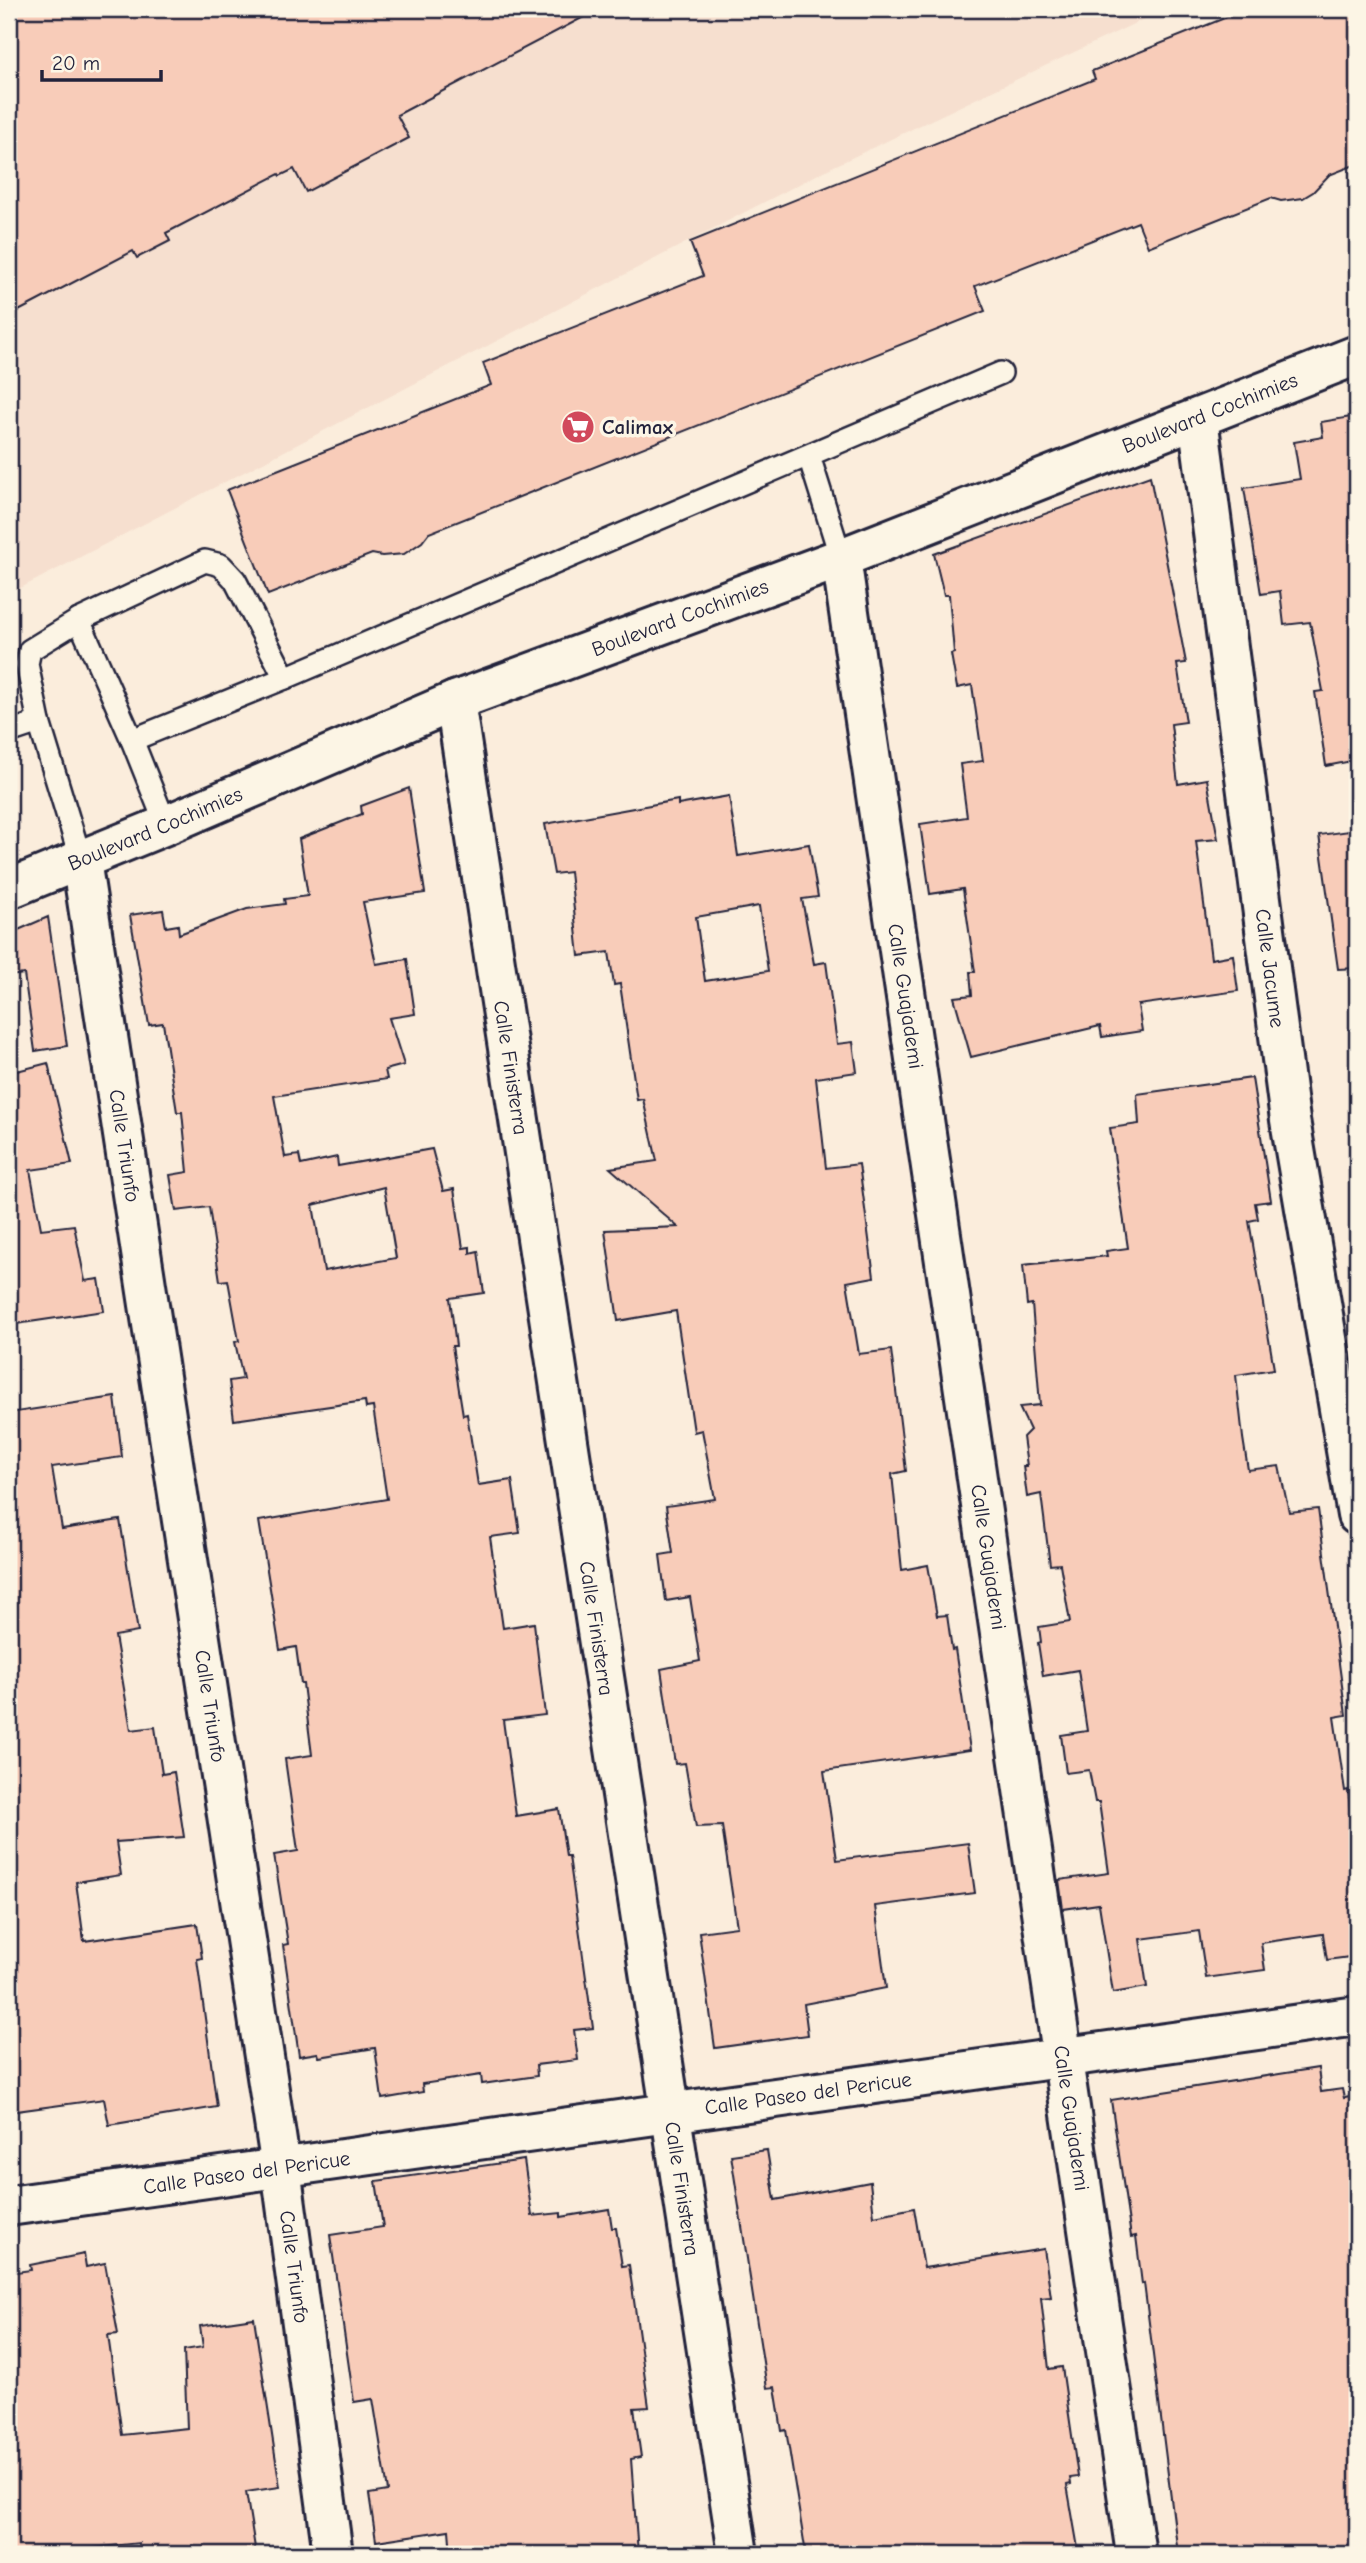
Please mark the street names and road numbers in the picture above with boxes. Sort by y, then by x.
street label: Boulevard Cochimies [1119,368,1301,458]
street label: Boulevard Cochimies [588,574,772,661]
street label: Boulevard Cochimies [64,782,246,876]
street label: Calle Jacume [1250,907,1290,1029]
street label: Calle Guajademi [883,922,928,1071]
street label: Calle Finisterra [489,999,533,1137]
street label: Calle Triunfo [104,1088,145,1204]
street label: Calle Guajademi [966,1483,1011,1632]
street label: Calle Finisterra [575,1559,619,1697]
street label: Calle Triunfo [190,1648,231,1764]
street label: Calle Guajademi [1049,2044,1094,2192]
street label: Calle Paseo del Pericue [703,2067,913,2120]
street label: Calle Finisterra [660,2120,704,2258]
street label: Calle Paseo del Pericue [142,2146,352,2199]
street label: Calle Triunfo [275,2209,314,2325]

